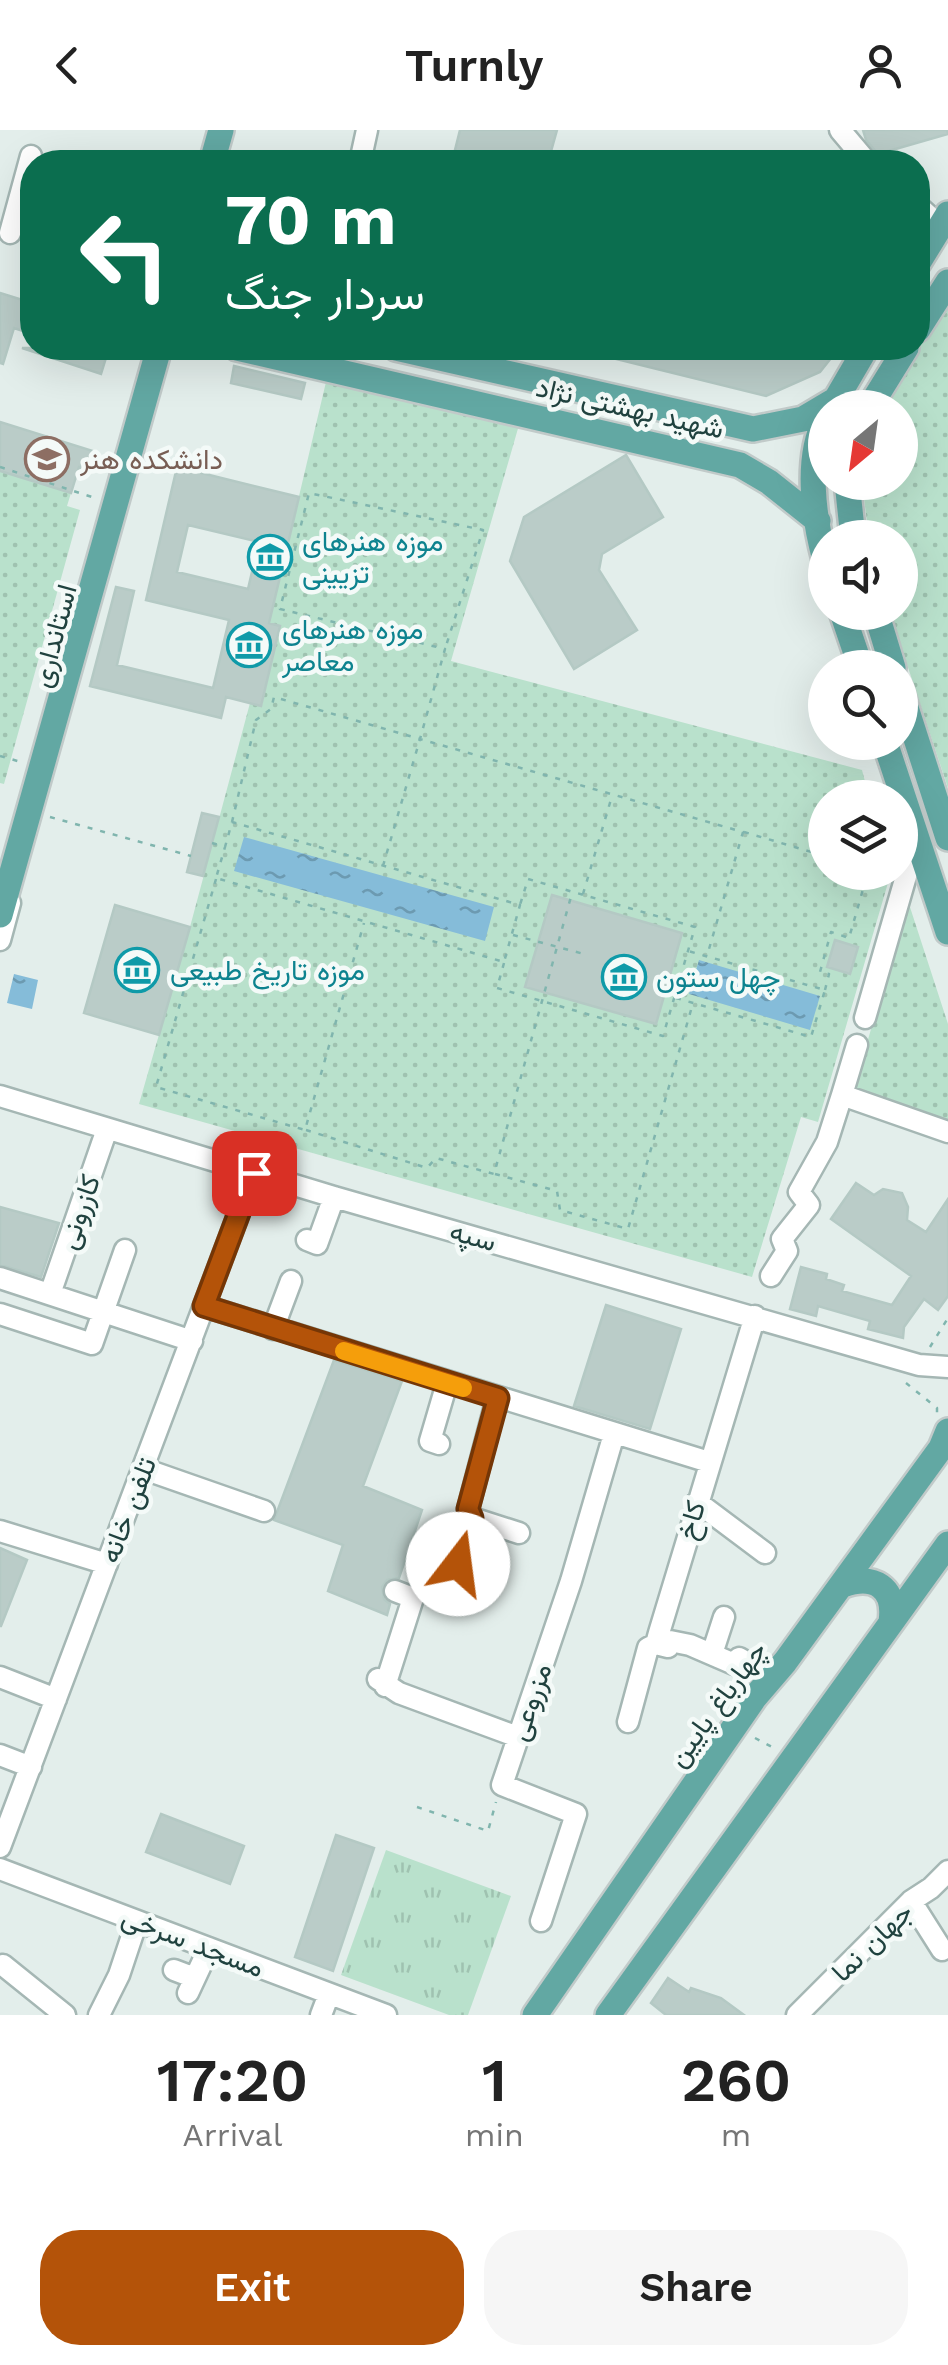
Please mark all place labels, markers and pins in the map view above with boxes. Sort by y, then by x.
school or university icon: دانشکده هنر [24,436,70,482]
place label: دانشکده هنر [79,443,223,477]
place label: موزه هنرهای تزیینی [302,525,443,591]
museum icon: موزه هنرهای تزیینی [247,534,293,580]
place label: موزه هنرهای معاصر [281,613,423,679]
museum icon: موزه هنرهای معاصر [226,622,272,668]
museum icon: موزه تاریخ طبیعی [114,947,160,993]
place label: موزه تاریخ طبیعی [170,954,365,990]
museum icon: چهل ستون [601,954,647,1000]
place label: چهل ستون [656,961,781,996]
pin [212,1131,297,1216]

